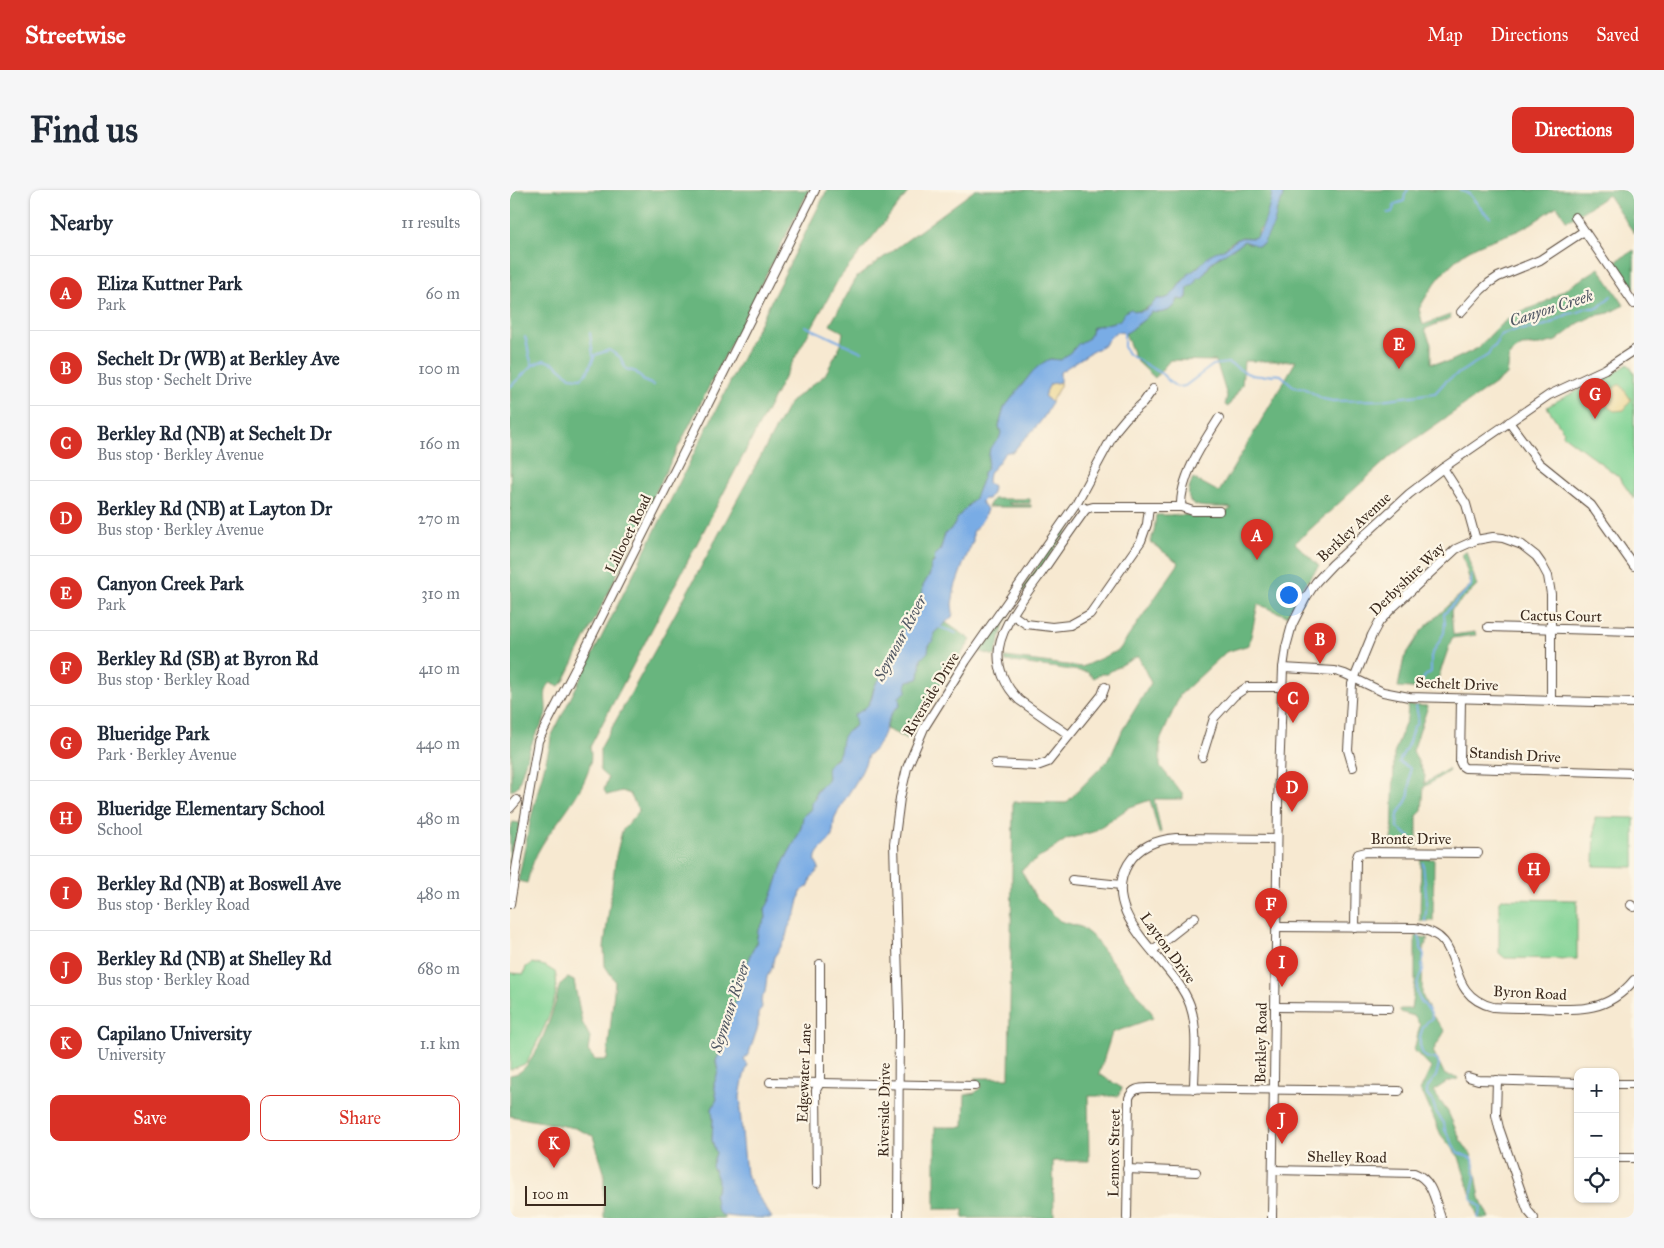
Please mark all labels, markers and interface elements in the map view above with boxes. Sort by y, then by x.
text: Streetwise [25,20,126,50]
text: Map [1427,24,1463,46]
text: Directions [1491,24,1568,46]
text: Saved [1596,24,1639,46]
button: Directions [1512,107,1634,153]
text: Find us [30,109,138,152]
text: Nearby [50,210,113,236]
text: 11 results [401,213,460,232]
text: Eliza Kuttner Park [97,272,242,295]
text: A [61,284,71,303]
text: 60 m [426,284,460,303]
water label: Canyon Creek [1507,286,1595,330]
text: Park [97,295,126,314]
pin: E [1383,328,1415,369]
text: Sechelt Dr (WB) at Berkley Ave [97,347,340,370]
text: B [61,359,71,378]
text: 100 m [418,359,460,378]
text: Bus stop · Sechelt Drive [97,370,252,389]
pin: G [1579,378,1611,419]
text: Berkley Rd (NB) at Sechelt Dr [97,422,332,445]
text: C [61,434,71,453]
text: 160 m [419,434,460,453]
text: Bus stop · Berkley Avenue [97,445,264,464]
street label: Berkley Avenue [1313,488,1395,566]
street label: Lillooet Road [601,491,655,576]
text: Berkley Rd (NB) at Layton Dr [97,497,332,520]
text: D [60,509,72,528]
text: 270 m [418,509,460,528]
pin: A [1241,519,1273,560]
text: Bus stop · Berkley Avenue [97,520,264,539]
street label: Derbyshire Way [1366,538,1449,619]
text: Canyon Creek Park [97,572,244,595]
your location [1276,582,1302,608]
text: E [60,584,72,603]
text: 310 m [421,584,460,603]
water label: Seymour River [869,591,931,685]
text: Park [97,595,126,614]
street label: Cactus Court [1520,606,1603,626]
pin: B [1304,623,1336,664]
text: Berkley Rd (SB) at Byron Rd [97,647,318,670]
street label: Riverside Drive [899,649,963,739]
text: F [61,659,71,678]
text: 410 m [419,659,460,678]
text: Bus stop · Berkley Road [97,670,250,689]
street label: Sechelt Drive [1415,674,1499,694]
pin: C [1277,682,1309,723]
text: Blueridge Park [97,722,210,745]
text: G [60,734,72,753]
text: 440 m [416,734,460,753]
street label: Standish Drive [1469,744,1561,766]
text: Park · Berkley Avenue [97,745,237,764]
pin: D [1276,771,1308,812]
text: Blueridge Elementary School [97,797,325,820]
text: H [59,809,73,828]
text: 480 m [416,809,460,828]
text: School [97,820,142,839]
street label: Bronte Drive [1371,830,1451,848]
pin: H [1518,853,1550,894]
text: Berkley Rd (NB) at Boswell Ave [97,872,341,895]
text: I [63,884,69,903]
text: 480 m [416,884,460,903]
pin: F [1255,888,1287,929]
text: Bus stop · Berkley Road [97,895,250,914]
street label: Layton Drive [1136,909,1200,987]
pin: I [1266,946,1298,987]
text: Berkley Rd (NB) at Shelley Rd [97,947,332,970]
water label: Seymour River [706,958,754,1056]
text: J [63,959,69,978]
text: 680 m [417,959,460,978]
text: Bus stop · Berkley Road [97,970,250,989]
street label: Byron Road [1493,982,1568,1004]
street label: Berkley Road [1251,1002,1271,1084]
text: Capilano University [97,1022,251,1045]
street label: Edgewater Lane [793,1023,815,1123]
text: K [60,1034,72,1053]
text: 1.1 km [420,1034,460,1053]
text: University [97,1045,166,1064]
street label: Riverside Drive [874,1063,894,1157]
map controls [1574,1068,1619,1203]
button: + [1574,1068,1619,1113]
button: Save [50,1095,250,1141]
button: Share [260,1095,460,1141]
pin: J [1266,1103,1298,1144]
street label: Lennox Street [1104,1108,1124,1197]
button: − [1574,1113,1619,1158]
pin: K [538,1127,570,1168]
street label: Shelley Road [1307,1147,1387,1167]
button: locate [1574,1158,1619,1203]
scale bar [525,1183,606,1206]
text: 100 m [532,1186,569,1203]

